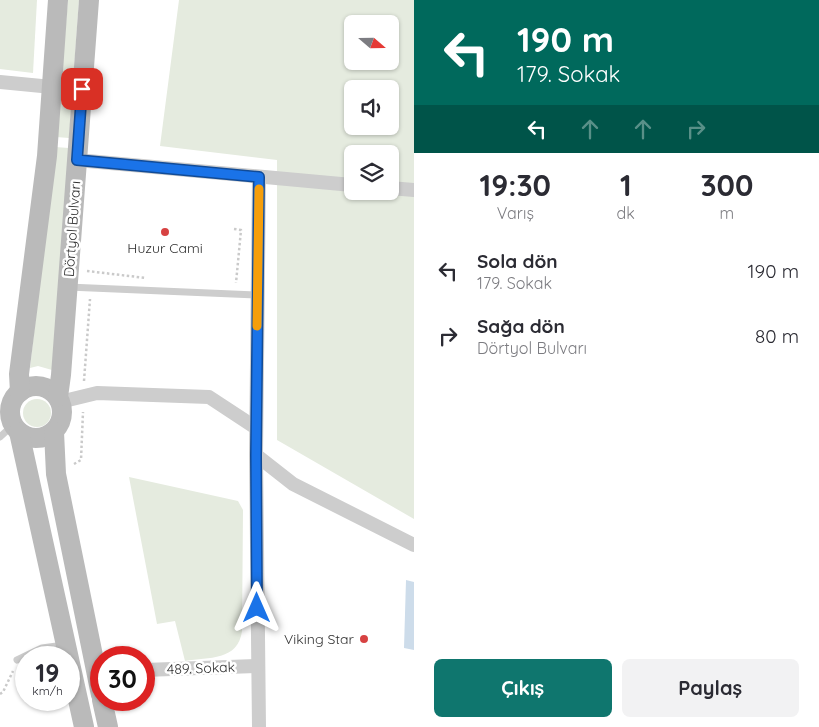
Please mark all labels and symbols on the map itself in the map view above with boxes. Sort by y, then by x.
north arrow [344,15,399,70]
pin [61,68,103,110]
street label: Dörtyol Bulvarı [60,180,84,278]
marker: Huzur Cami [159,226,171,238]
place label: Huzur Cami [127,239,203,257]
position arrow [230,581,282,633]
place label: Viking Star [284,630,355,648]
marker: Viking Star [358,633,370,645]
speed limit sign: 30 [90,646,155,711]
street label: 489. Sokak [167,658,235,678]

